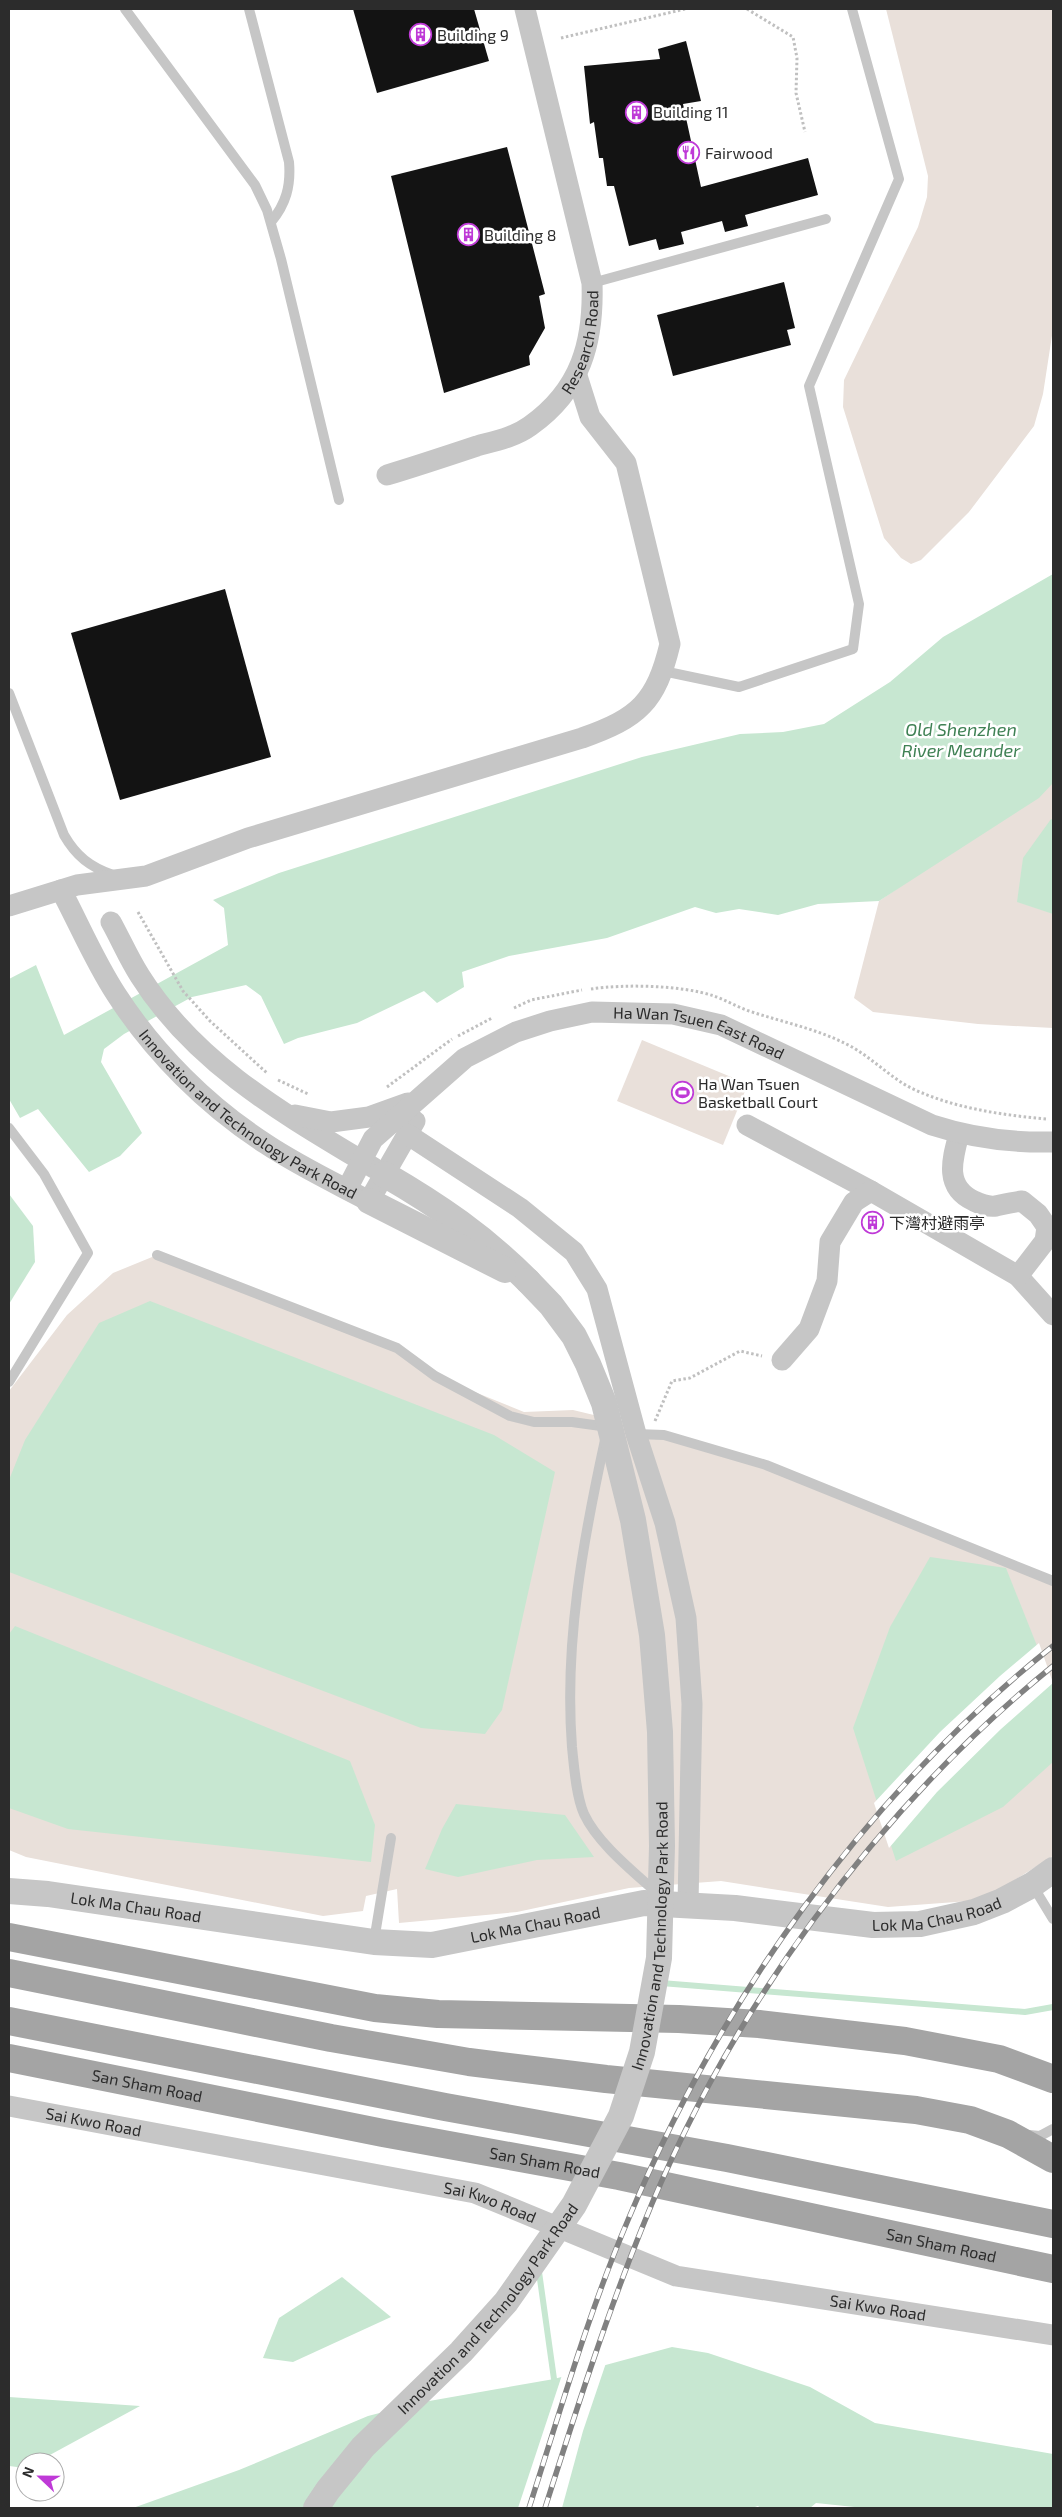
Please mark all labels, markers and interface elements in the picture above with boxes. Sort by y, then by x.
building icon: Building 9 [409,23,433,47]
place label: Building 9 [437,25,509,44]
building icon: Building 11 [625,100,649,124]
place label: Building 11 [653,102,728,121]
restaurant icon: Fairwood [677,141,701,165]
place label: Fairwood [705,143,773,162]
building icon: Building 8 [456,223,480,247]
place label: Building 8 [484,225,556,244]
street label: Research Road [557,290,601,397]
water label: Old Shenzhen River Meander [902,718,1021,761]
street label: Ha Wan Tsuen East Road [613,1003,788,1063]
street label: Innovation and Technology Park Road [136,1025,361,1202]
place label: Ha Wan Tsuen Basketball Court [698,1074,818,1111]
sports icon: Ha Wan Tsuen Basketball Court [670,1081,694,1105]
building icon: 下灣村避雨亭 [861,1211,885,1235]
place label: 下灣村避雨亭 [889,1213,985,1232]
street label: Innovation and Technology Park Road [627,1801,671,2073]
street label: Lok Ma Chau Road [69,1887,203,1925]
street label: Lok Ma Chau Road [872,1892,1004,1934]
street label: Lok Ma Chau Road [469,1902,602,1946]
street label: San Sham Road [90,2065,204,2106]
street label: Sai Kwo Road [44,2103,143,2140]
street label: San Sham Road [488,2143,602,2181]
street label: Sai Kwo Road [442,2177,539,2226]
street label: Innovation and Technology Park Road [393,2199,581,2418]
street label: San Sham Road [885,2224,998,2266]
street label: Sai Kwo Road [829,2290,928,2324]
north arrow [15,2452,65,2502]
text: N [18,2464,37,2480]

